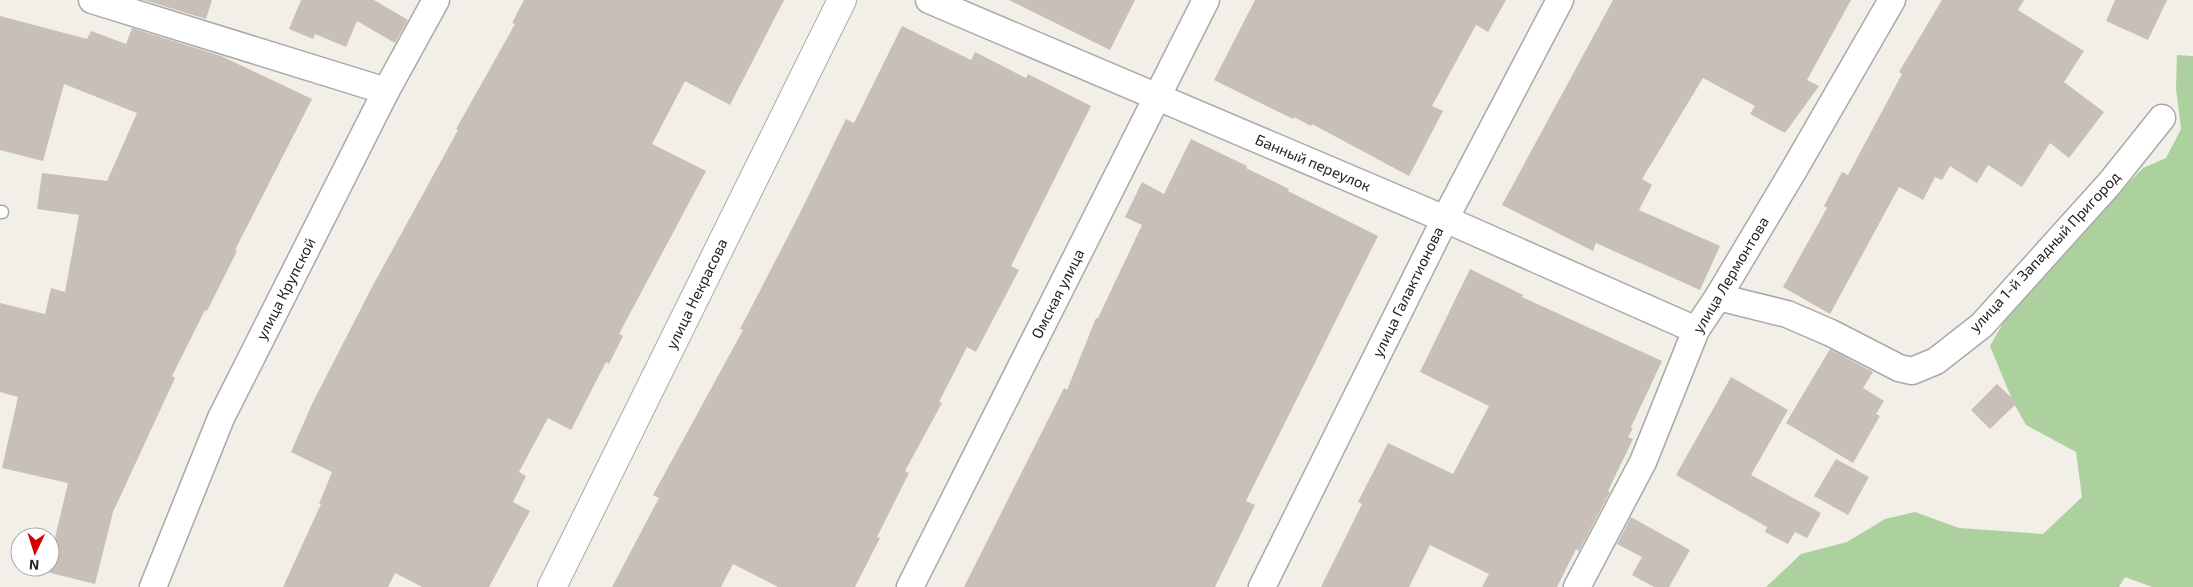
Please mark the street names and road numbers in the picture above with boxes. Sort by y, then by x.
street label: Банный переулок [1253,130,1374,195]
street label: улица 1-й Западный Пригород [1965,167,2124,336]
street label: улица Лермонтова [1688,213,1773,337]
street label: улица Галактионова [1368,223,1447,360]
street label: улица Крупской [252,234,319,343]
street label: улица Некрасова [662,235,732,352]
street label: Омская улица [1027,246,1088,342]

